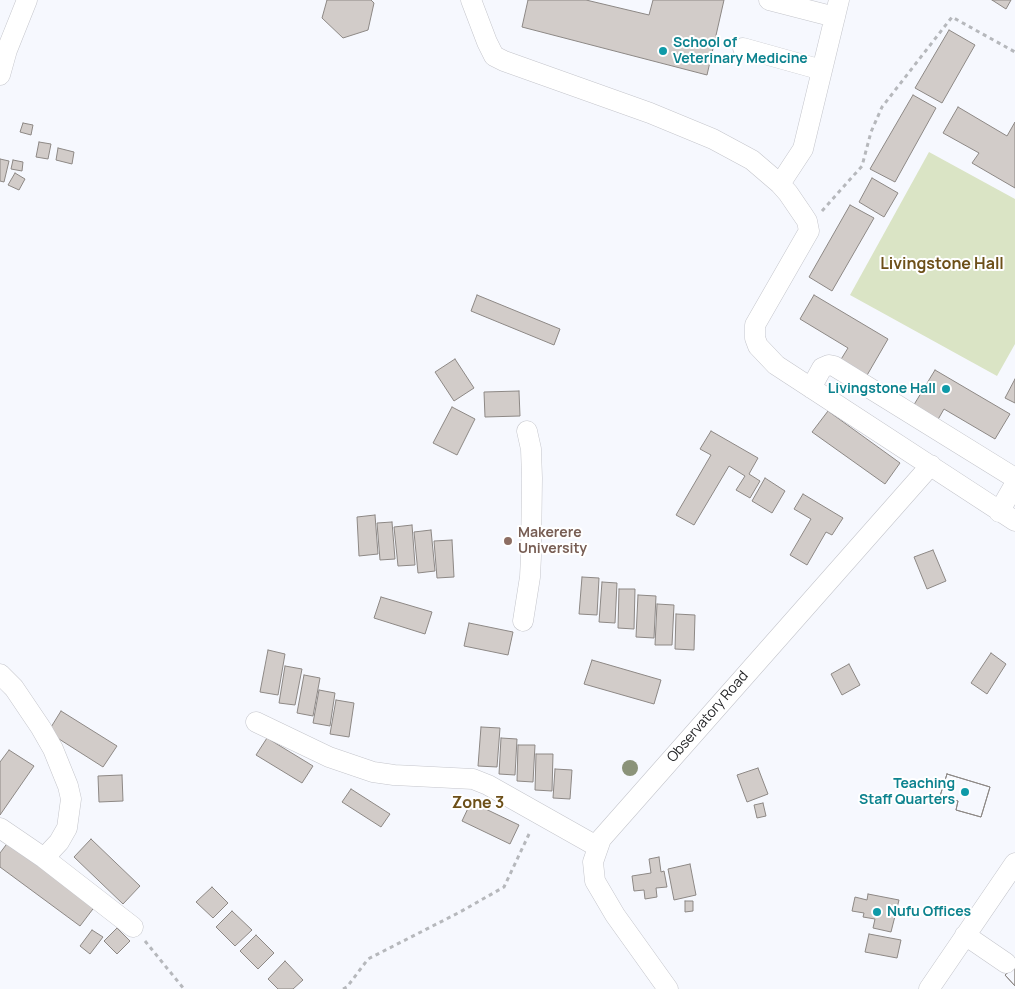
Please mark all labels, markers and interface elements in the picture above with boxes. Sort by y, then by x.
place label: School of Veterinary Medicine [673,35,808,68]
marker: School of Veterinary Medicine [657,45,669,57]
district label: Livingstone Hall [880,255,1004,275]
place label: Livingstone Hall [828,381,936,397]
marker: Livingstone Hall [940,383,952,395]
place label: Makerere University [518,525,587,558]
marker: Makerere University [502,535,514,547]
street label: Observatory Road [664,668,752,766]
place label: Teaching Staff Quarters [859,776,955,809]
marker: Teaching Staff Quarters [959,786,971,798]
district label: Zone 3 [452,794,504,814]
place label: Nufu Offices [887,904,971,920]
marker: Nufu Offices [871,906,883,918]

